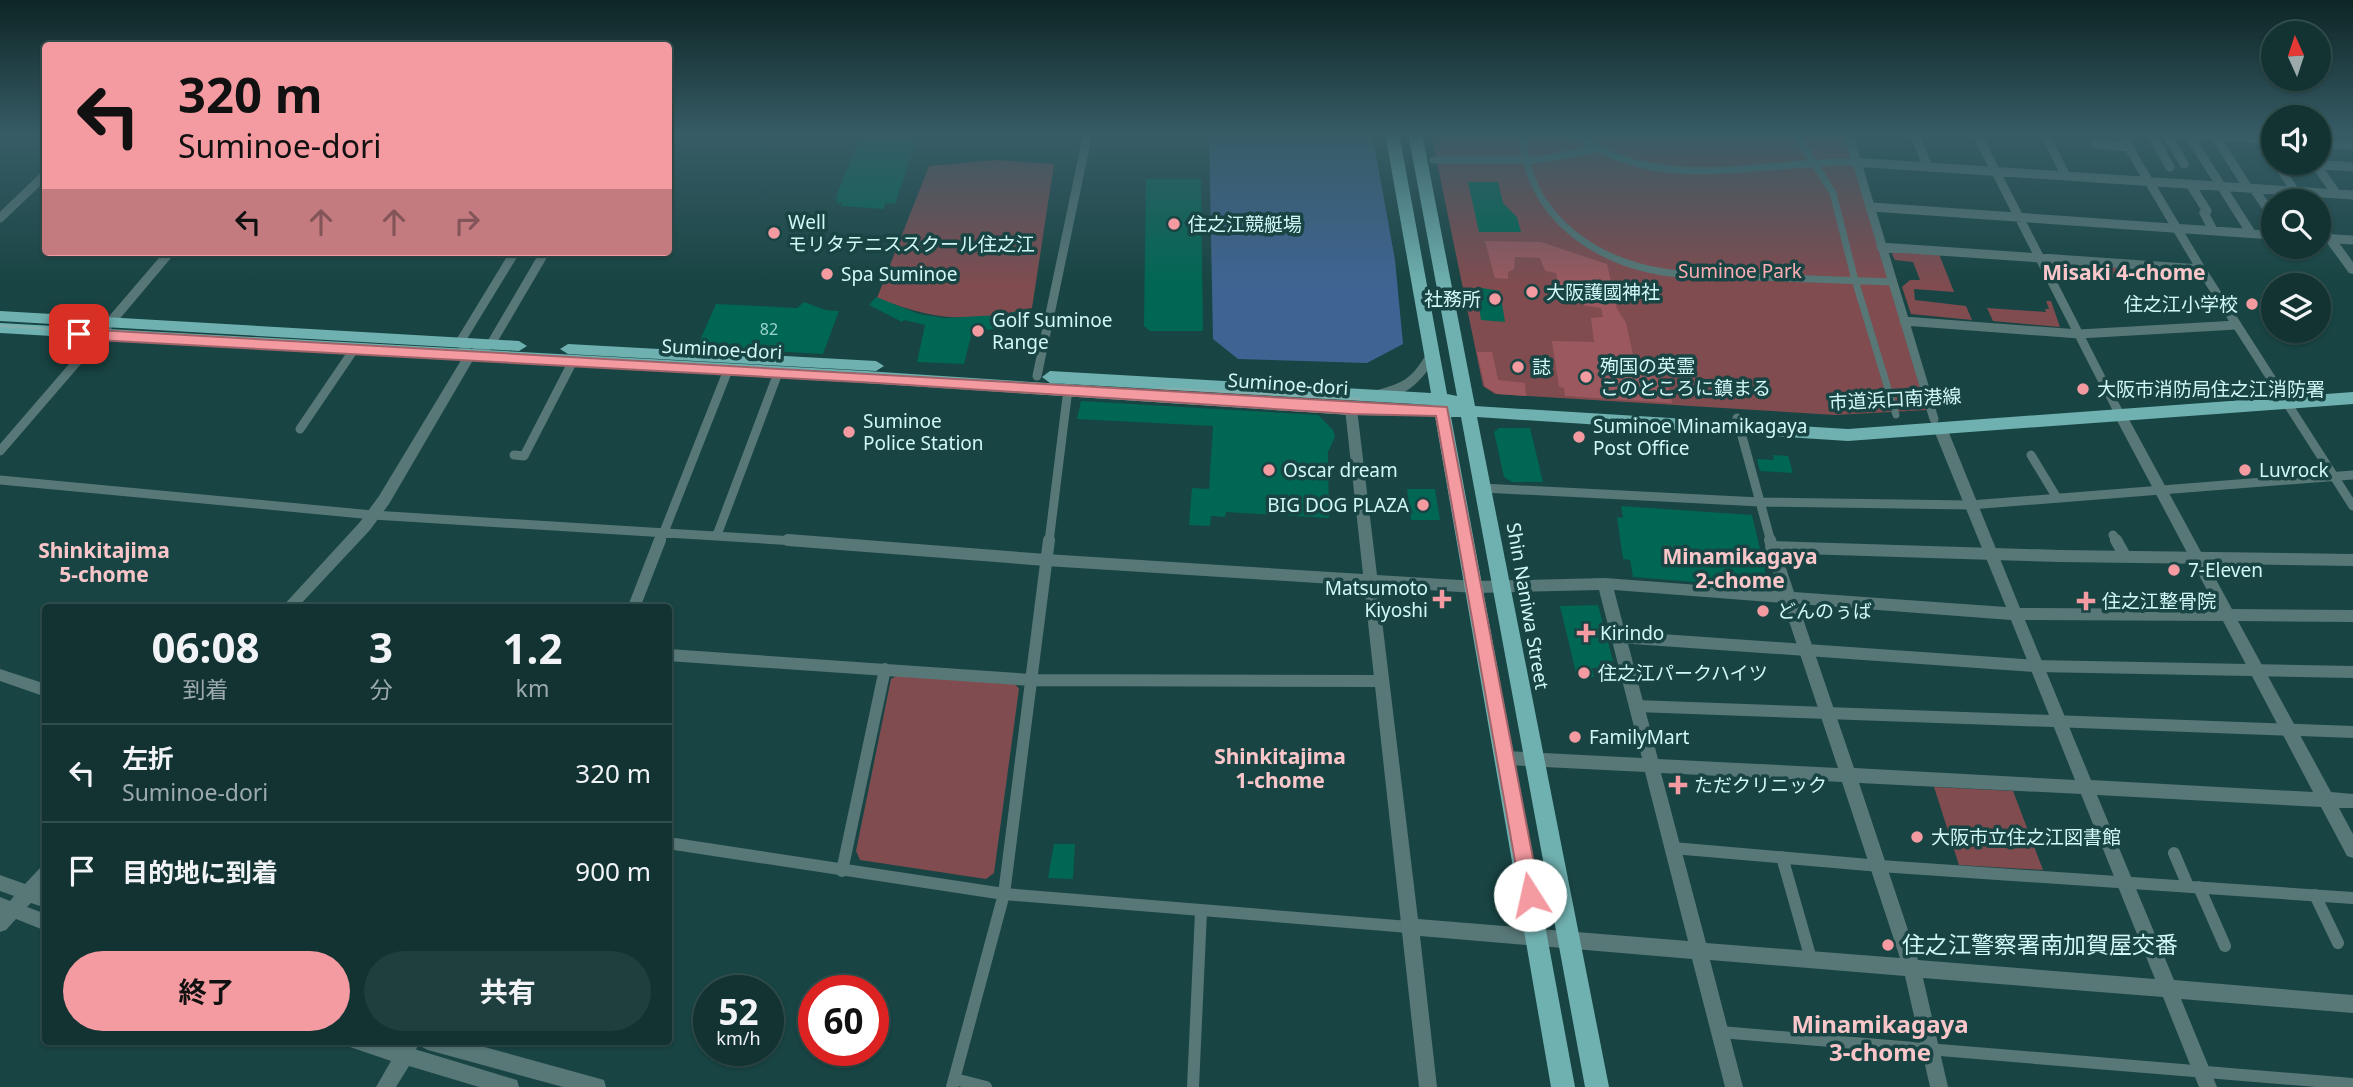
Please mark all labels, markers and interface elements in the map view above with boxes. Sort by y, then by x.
north arrow [2261,21,2331,91]
map controls [2261,21,2331,343]
text: 320 m [178,61,323,127]
icon: left [63,70,154,161]
button: sound [2261,105,2331,175]
text: Suminoe-dori [178,124,382,167]
button: search [2261,189,2331,259]
icon: left [229,203,267,241]
icon: ahead [302,203,340,241]
icon: ahead [375,203,413,241]
icon: right [448,203,486,241]
place label: Well モリタテニススクール住之江 [788,209,1035,257]
place label: 住之江競艇場 [1188,211,1302,237]
marker: 住之江競艇場 [1166,216,1182,232]
marker: Well モリタテニススクール住之江 [766,225,782,241]
park label: Suminoe Park [1678,258,1802,284]
district label: Misaki 4-chome [2042,258,2206,286]
place label: Spa Suminoe [841,261,958,287]
marker: Spa Suminoe [819,266,835,282]
button: layers [2261,273,2331,343]
place label: 大阪護國神社 [1546,279,1660,305]
marker: 大阪護國神社 [1524,284,1540,300]
place label: 社務所 [1424,286,1481,312]
marker: 社務所 [1487,291,1503,307]
place label: 住之江小学校 [2124,291,2238,317]
marker: 住之江小学校 [2244,296,2260,312]
pin [49,304,109,364]
place label: Golf Suminoe Range [992,307,1113,355]
icon: arrive [60,315,98,353]
house number: 82 [760,318,778,340]
marker: Golf Suminoe Range [970,323,986,339]
street label: Suminoe-dori [661,333,783,365]
place label: 殉国の英霊 このところに鎮まる [1600,353,1771,401]
place label: 誌 [1532,354,1551,380]
marker: 誌 [1510,359,1526,375]
street label: Suminoe-dori [1227,367,1349,401]
marker: 殉国の英霊 このところに鎮まる [1578,369,1594,385]
place label: 大阪市消防局住之江消防署 [2097,376,2325,402]
marker: 大阪市消防局住之江消防署 [2075,381,2091,397]
street label: 市道浜口南港線 [1828,383,1962,415]
place label: Suminoe Police Station [863,408,984,456]
place label: Suminoe Minamikagaya Post Office [1593,413,1807,461]
marker: Suminoe Police Station [841,424,857,440]
marker: Suminoe Minamikagaya Post Office [1571,429,1587,445]
place label: Oscar dream [1283,457,1398,483]
place label: Luvrock [2259,457,2329,483]
marker: Oscar dream [1261,462,1277,478]
marker: Luvrock [2237,462,2253,478]
place label: BIG DOG PLAZA [1267,492,1410,518]
marker: BIG DOG PLAZA [1415,497,1431,513]
street label: Shin Naniwa Street [1501,520,1556,692]
district label: Shinkitajima 5-chome [38,536,170,588]
district label: Minamikagaya 2-chome [1662,542,1818,594]
place label: 7-Eleven [2188,557,2263,583]
marker: 7-Eleven [2166,562,2182,578]
place label: Matsumoto Kiyoshi [1325,575,1428,623]
place label: 住之江整骨院 [2102,588,2216,614]
marker: Matsumoto Kiyoshi [1434,591,1450,607]
marker: 住之江整骨院 [2076,591,2096,611]
place label: どんのぅば [1777,598,1872,624]
marker: どんのぅば [1755,603,1771,619]
text: 06:08 [152,618,259,675]
text: 3 [369,618,393,675]
text: 1.2 [503,619,562,676]
place label: Kirindo [1600,620,1664,646]
marker: Kirindo [1578,625,1594,641]
place label: 住之江パークハイツ [1598,660,1768,686]
marker: 住之江パークハイツ [1576,665,1592,681]
text: km [516,672,549,704]
text: 到着 [183,673,229,705]
text: 分 [370,673,393,705]
place label: FamilyMart [1589,724,1690,750]
marker: FamilyMart [1567,729,1583,745]
text: 左折 [122,740,174,776]
district label: Shinkitajima 1-chome [1214,742,1346,794]
icon: left [63,754,101,792]
text: 320 m [575,755,651,791]
place label: ただクリニック [1694,772,1827,798]
marker: ただクリニック [1668,775,1688,795]
text: Suminoe-dori [122,776,268,808]
place label: 大阪市立住之江図書館 [1931,824,2121,850]
marker: 大阪市立住之江図書館 [1909,829,1925,845]
icon: arrive [63,852,101,890]
text: 900 m [575,853,651,889]
text: 目的地に到着 [122,854,278,890]
position arrow [1493,858,1567,932]
place label: 住之江警察署南加賀屋交番 [1902,928,2178,960]
marker: 住之江警察署南加賀屋交番 [1880,937,1896,953]
button: 終了 [63,951,350,1031]
button: 共有 [364,951,651,1031]
speed limit sign: 60 [798,975,889,1066]
text: 52 [718,988,759,1035]
district label: Minamikagaya 3-chome [1791,1007,1969,1068]
text: km/h [716,1026,761,1050]

